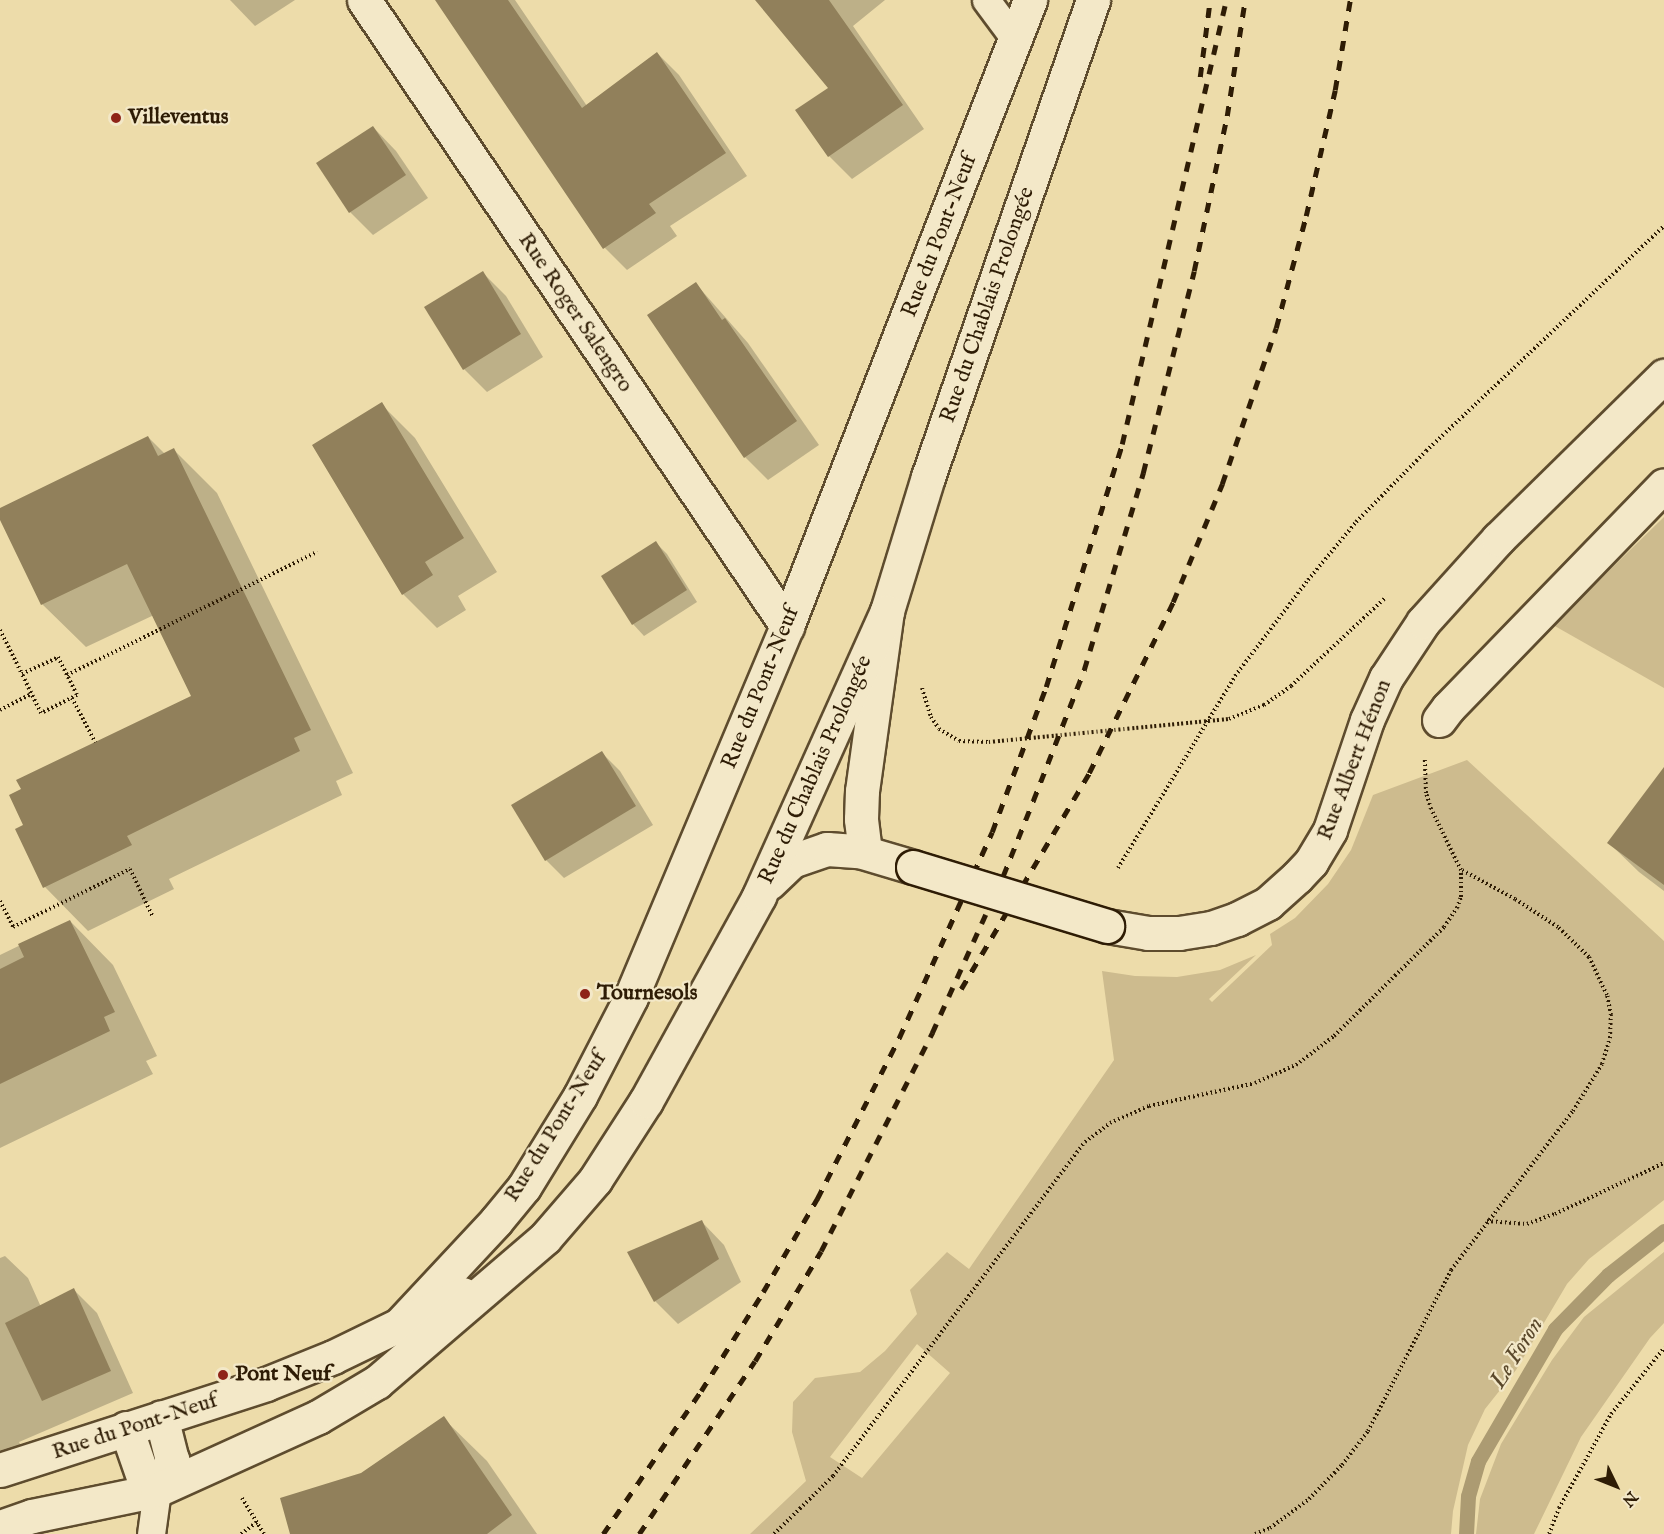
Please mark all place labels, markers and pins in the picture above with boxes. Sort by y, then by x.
place label: Villeventus [128,105,228,131]
marker: Villeventus [109,111,123,125]
place label: Tournesols [597,981,697,1007]
marker: Tournesols [578,987,592,1001]
place label: Pont Neuf [235,1362,331,1388]
marker: Pont Neuf [216,1368,230,1382]

